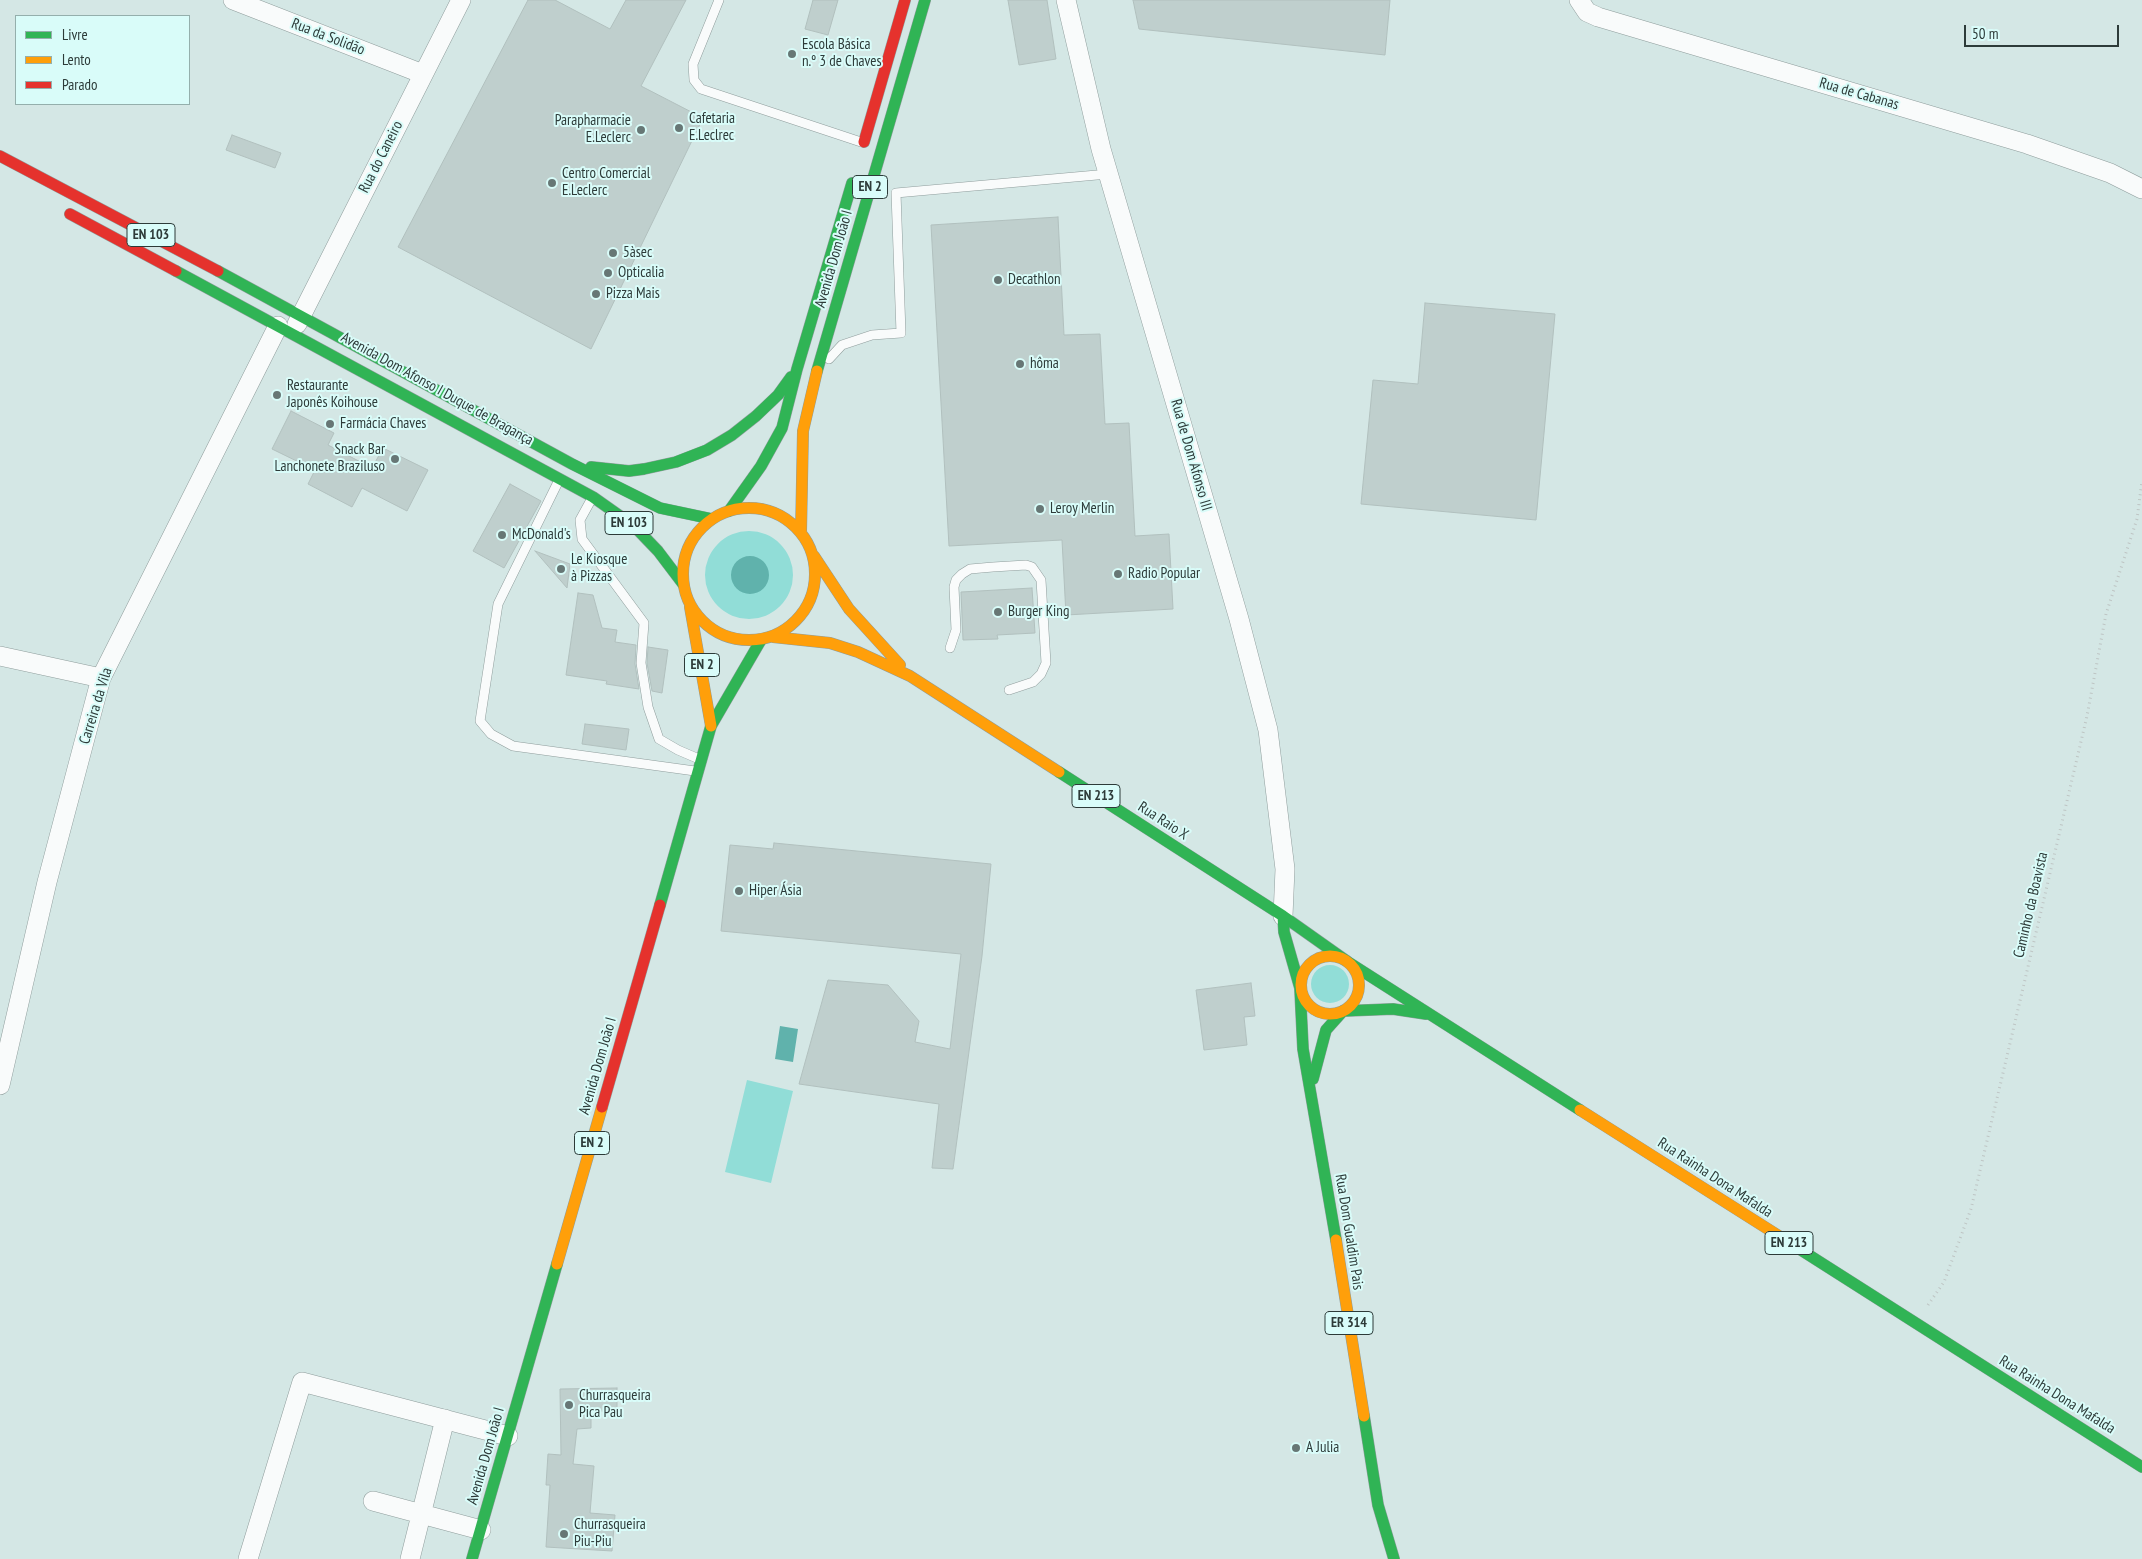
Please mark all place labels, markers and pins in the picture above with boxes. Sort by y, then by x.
place label: Escola Básica n.º 3 de Chaves [802,36,882,71]
marker: Escola Básica n.º 3 de Chaves [786,48,798,60]
place label: Cafetaria E.Leclrec [689,110,735,145]
place label: Parapharmacie E.Leclerc [555,112,631,147]
marker: Cafetaria E.Leclrec [673,122,685,134]
marker: Parapharmacie E.Leclerc [635,124,647,136]
place label: Centro Comercial E.Leclerc [562,165,650,200]
marker: Centro Comercial E.Leclerc [546,177,558,189]
place label: 5àsec [623,244,652,262]
marker: 5àsec [607,247,619,259]
place label: Opticalia [618,264,664,282]
marker: Opticalia [602,267,614,279]
place label: Decathlon [1008,271,1061,289]
marker: Decathlon [992,274,1004,286]
place label: Pizza Mais [606,285,660,303]
marker: Pizza Mais [590,288,602,300]
place label: hôma [1030,355,1059,373]
marker: hôma [1014,358,1026,370]
place label: Restaurante Japonês Koihouse [287,377,378,412]
marker: Restaurante Japonês Koihouse [271,389,283,401]
place label: Farmácia Chaves [340,415,426,433]
marker: Farmácia Chaves [324,418,336,430]
place label: Snack Bar Lanchonete Braziluso [274,441,385,476]
marker: Snack Bar Lanchonete Braziluso [389,453,401,465]
place label: Leroy Merlin [1050,500,1114,518]
marker: Leroy Merlin [1034,503,1046,515]
place label: McDonald's [512,526,571,544]
marker: McDonald's [496,529,508,541]
place label: Le Kiosque à Pizzas [571,551,627,586]
marker: Le Kiosque à Pizzas [555,563,567,575]
place label: Radio Popular [1128,565,1200,583]
marker: Radio Popular [1112,568,1124,580]
place label: Burger King [1008,603,1069,621]
marker: Burger King [992,606,1004,618]
place label: Hiper Ásia [749,882,802,900]
marker: Hiper Ásia [733,885,745,897]
place label: Churrasqueira Pica Pau [579,1387,651,1422]
marker: Churrasqueira Pica Pau [563,1399,575,1411]
place label: A Julia [1306,1439,1339,1457]
marker: A Julia [1290,1442,1302,1454]
place label: Churrasqueira Piu-Piu [574,1516,646,1551]
marker: Churrasqueira Piu-Piu [558,1528,570,1540]

